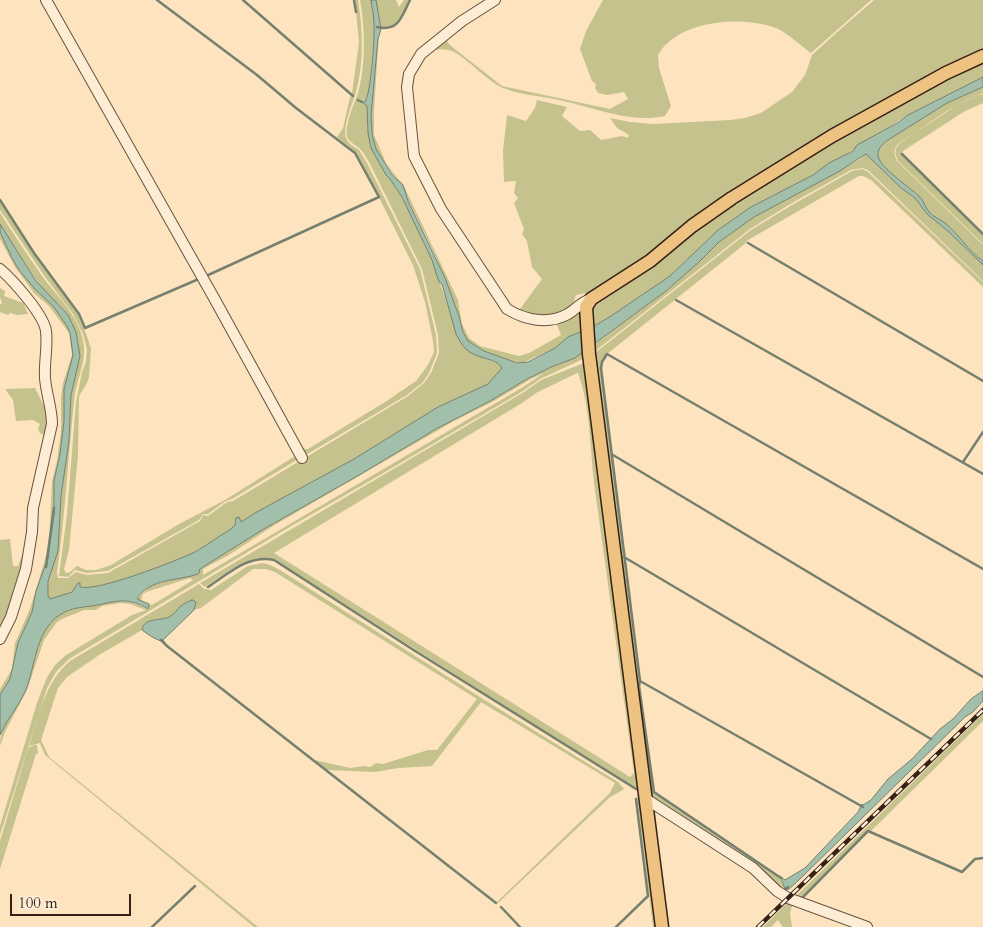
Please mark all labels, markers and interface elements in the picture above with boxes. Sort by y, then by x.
scale bar [12,884,134,916]
text: 100 m [18,893,58,913]

